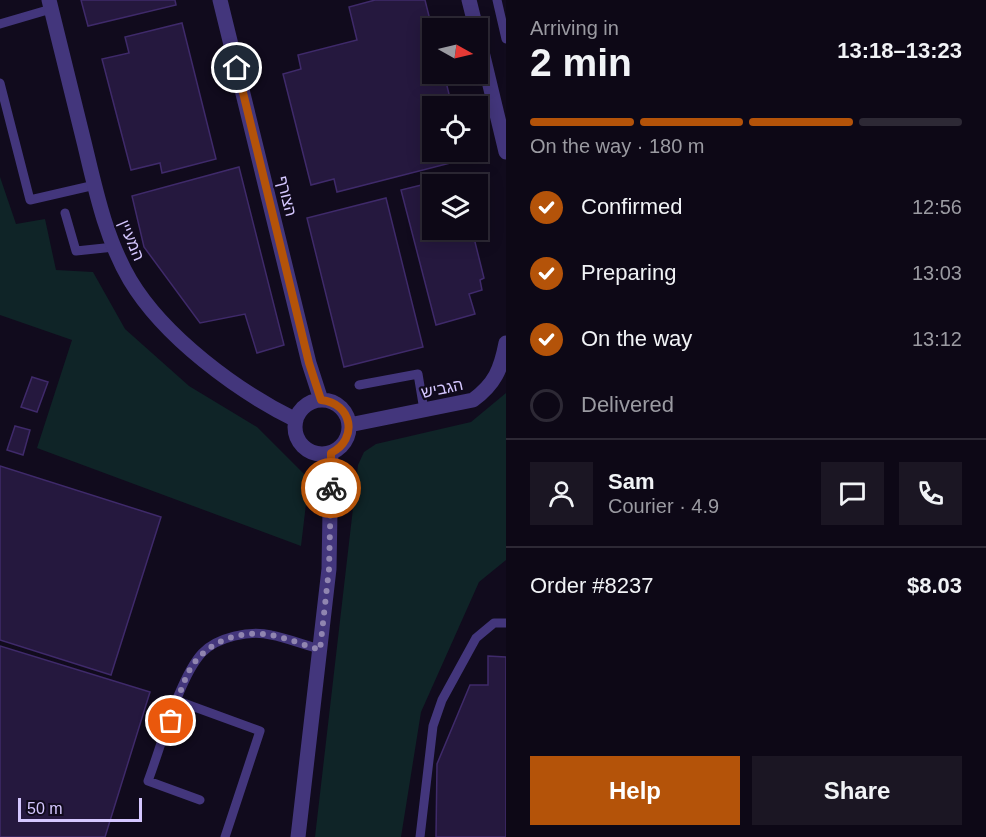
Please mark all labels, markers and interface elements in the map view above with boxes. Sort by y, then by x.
text: Arriving in [530,17,619,39]
north arrow [422,18,488,84]
map controls [422,18,488,240]
text: 13:18–13:23 [837,38,962,63]
text: 2 min [530,41,632,84]
pin [211,42,262,93]
icon: home [220,51,253,84]
button: locate [422,96,488,162]
text: On the way · 180 m [530,135,705,157]
street label: הצורף [273,174,300,218]
button: layers [422,174,488,240]
icon: check [530,191,563,224]
text: Confirmed [581,194,682,219]
text: 12:56 [912,196,962,218]
street label: המעיין [115,217,148,263]
icon: check [530,257,563,290]
text: Preparing [581,260,676,285]
text: 13:03 [912,262,962,284]
icon: check [530,323,563,356]
text: On the way [581,326,692,351]
text: 13:12 [912,328,962,350]
street label: הגביש [420,376,465,401]
text: Delivered [581,392,674,417]
courier [301,458,361,518]
button: person [530,462,593,525]
button: chat [821,462,884,525]
button: phone [899,462,962,525]
text: Sam [608,469,654,494]
icon: bike [315,472,348,505]
text: Courier · 4.9 [608,495,719,517]
text: Order #8237 [530,573,654,598]
text: $8.03 [907,573,962,598]
pin [145,695,196,746]
icon: bag [154,704,187,737]
button: Help [530,756,740,825]
button: Share [752,756,962,825]
scale bar [18,795,142,822]
text: 50 m [27,800,63,817]

